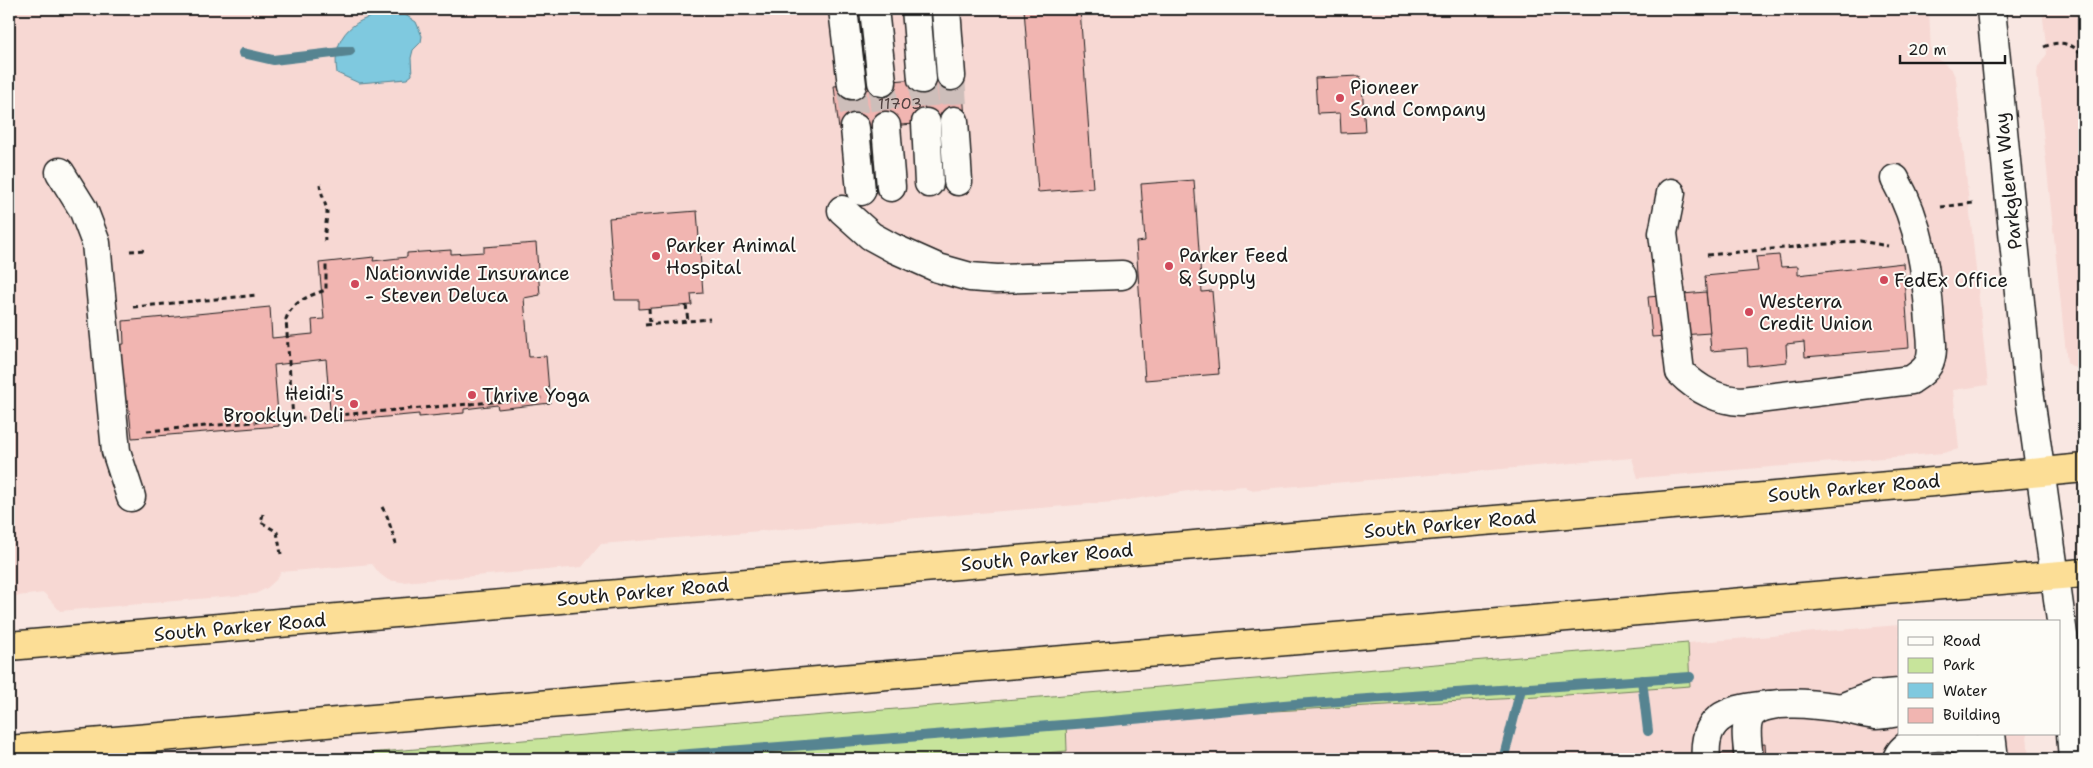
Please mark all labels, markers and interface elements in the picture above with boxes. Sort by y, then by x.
scale bar [1900,32,2006,64]
text: 20 m [1908,40,1947,60]
place label: Pioneer Sand Company [1350,75,1486,122]
marker: Pioneer Sand Company [1334,92,1346,104]
house number: 11703 [878,93,922,114]
street label: Parkglenn Way [1988,111,2028,251]
place label: Parker Animal Hospital [666,233,796,280]
place label: Parker Feed & Supply [1179,243,1288,290]
marker: Parker Animal Hospital [650,250,662,262]
marker: Parker Feed & Supply [1163,260,1175,272]
place label: Nationwide Insurance - Steven Deluca [365,261,570,308]
place label: FedEx Office [1894,268,2008,293]
marker: FedEx Office [1878,274,1890,286]
marker: Nationwide Insurance - Steven Deluca [349,278,361,290]
place label: Westerra Credit Union [1759,289,1873,336]
marker: Westerra Credit Union [1743,306,1755,318]
place label: Heidi's Brooklyn Deli [223,381,344,428]
place label: Thrive Yoga [482,383,590,408]
marker: Thrive Yoga [466,389,478,401]
marker: Heidi's Brooklyn Deli [348,398,360,410]
street label: South Parker Road [1767,468,1941,508]
street label: South Parker Road [1363,504,1537,544]
street label: South Parker Road [960,537,1134,577]
street label: South Parker Road [556,572,730,612]
street label: South Parker Road [153,607,327,647]
legend [1898,620,2060,736]
text: Road [1943,631,1981,651]
text: Park [1943,655,1975,675]
text: Water [1943,681,1987,701]
text: Building [1943,705,2000,725]

